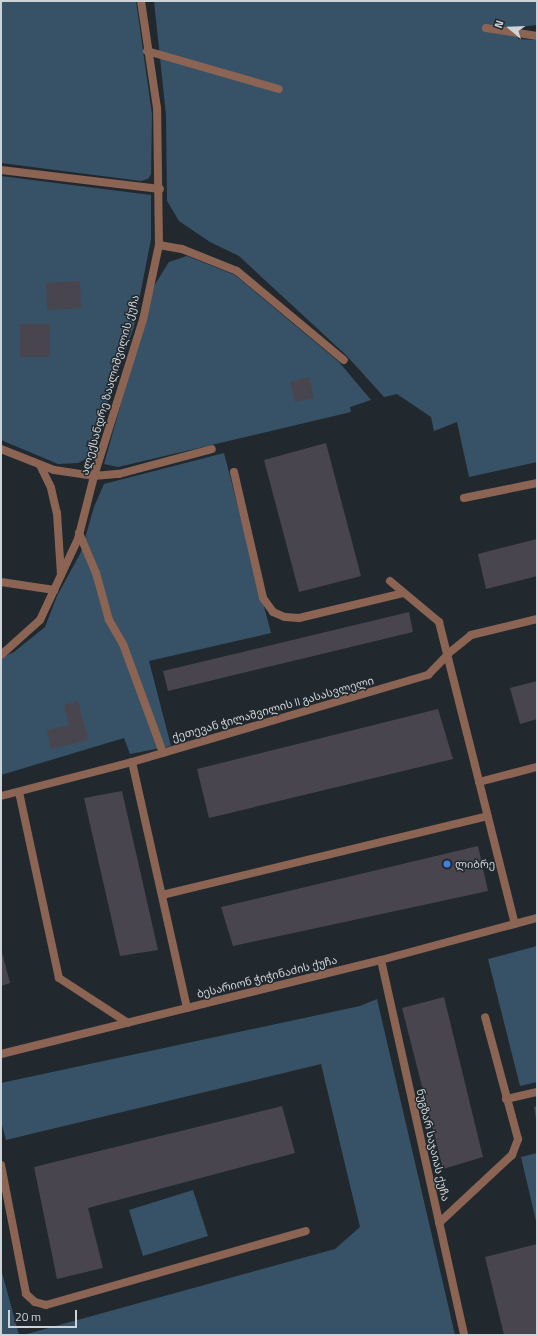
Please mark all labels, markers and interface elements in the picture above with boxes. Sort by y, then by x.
north arrow [490,8,530,48]
text: N [490,18,507,30]
street label: ალექსანდრე ზაალიშვილის ქუჩა [78,293,142,477]
street label: ქეთევან ჭილაშვილის II გასასვლელი [171,674,375,744]
place label: ლიბრე [455,857,495,871]
marker: ლიბრე [442,859,452,869]
street label: ბესარიონ ჭიჭინაძის ქუჩა [195,953,339,1001]
street label: ნუგზარ საჯაიას ქუჩა [414,1087,452,1203]
scale bar [10,1302,79,1328]
text: 20 m [15,1307,41,1326]

